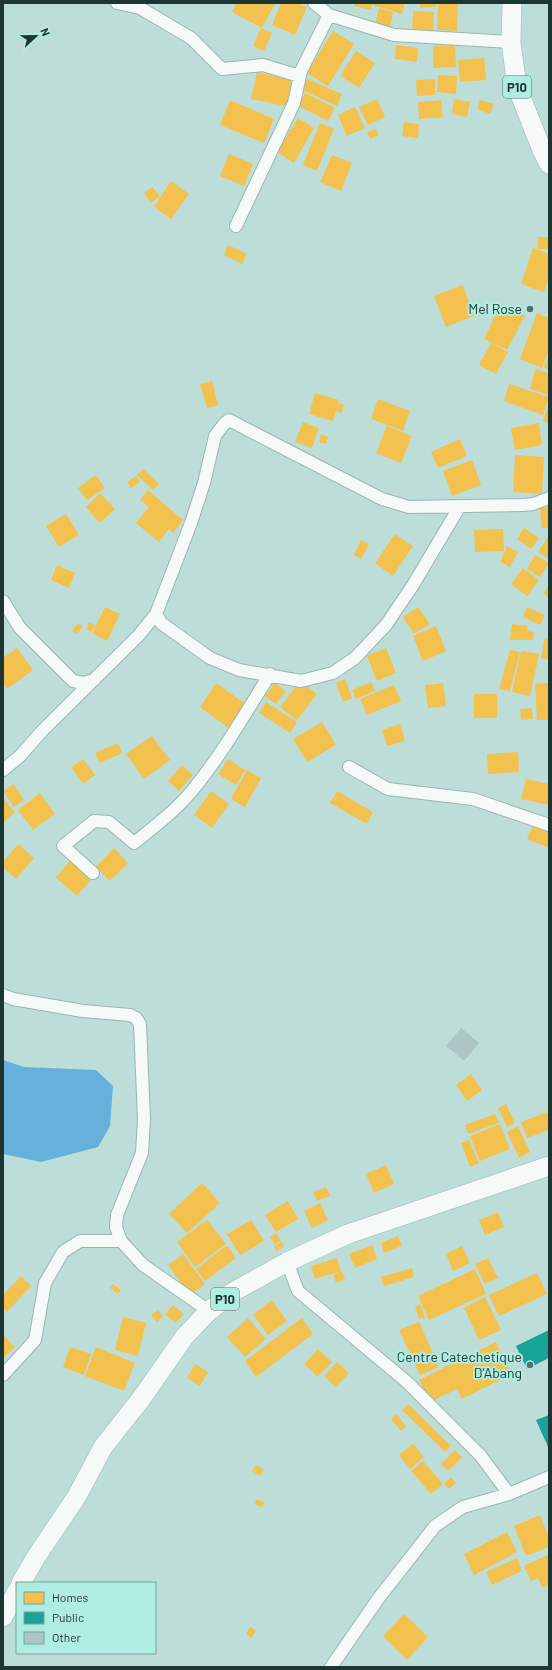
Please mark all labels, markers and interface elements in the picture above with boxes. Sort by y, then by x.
north arrow [16,16,56,56]
text: N [38,26,53,38]
road number: P10 [503,76,531,98]
place label: Mel Rose [468,300,522,317]
marker: Mel Rose [525,304,535,314]
road number: P10 [211,1288,239,1310]
place label: Centre Catechetique D’Abang [397,1348,522,1381]
marker: Centre Catechetique D’Abang [525,1360,535,1370]
legend [16,1582,156,1654]
text: Homes [52,1590,89,1604]
text: Public [52,1610,84,1624]
text: Other [52,1630,82,1644]

